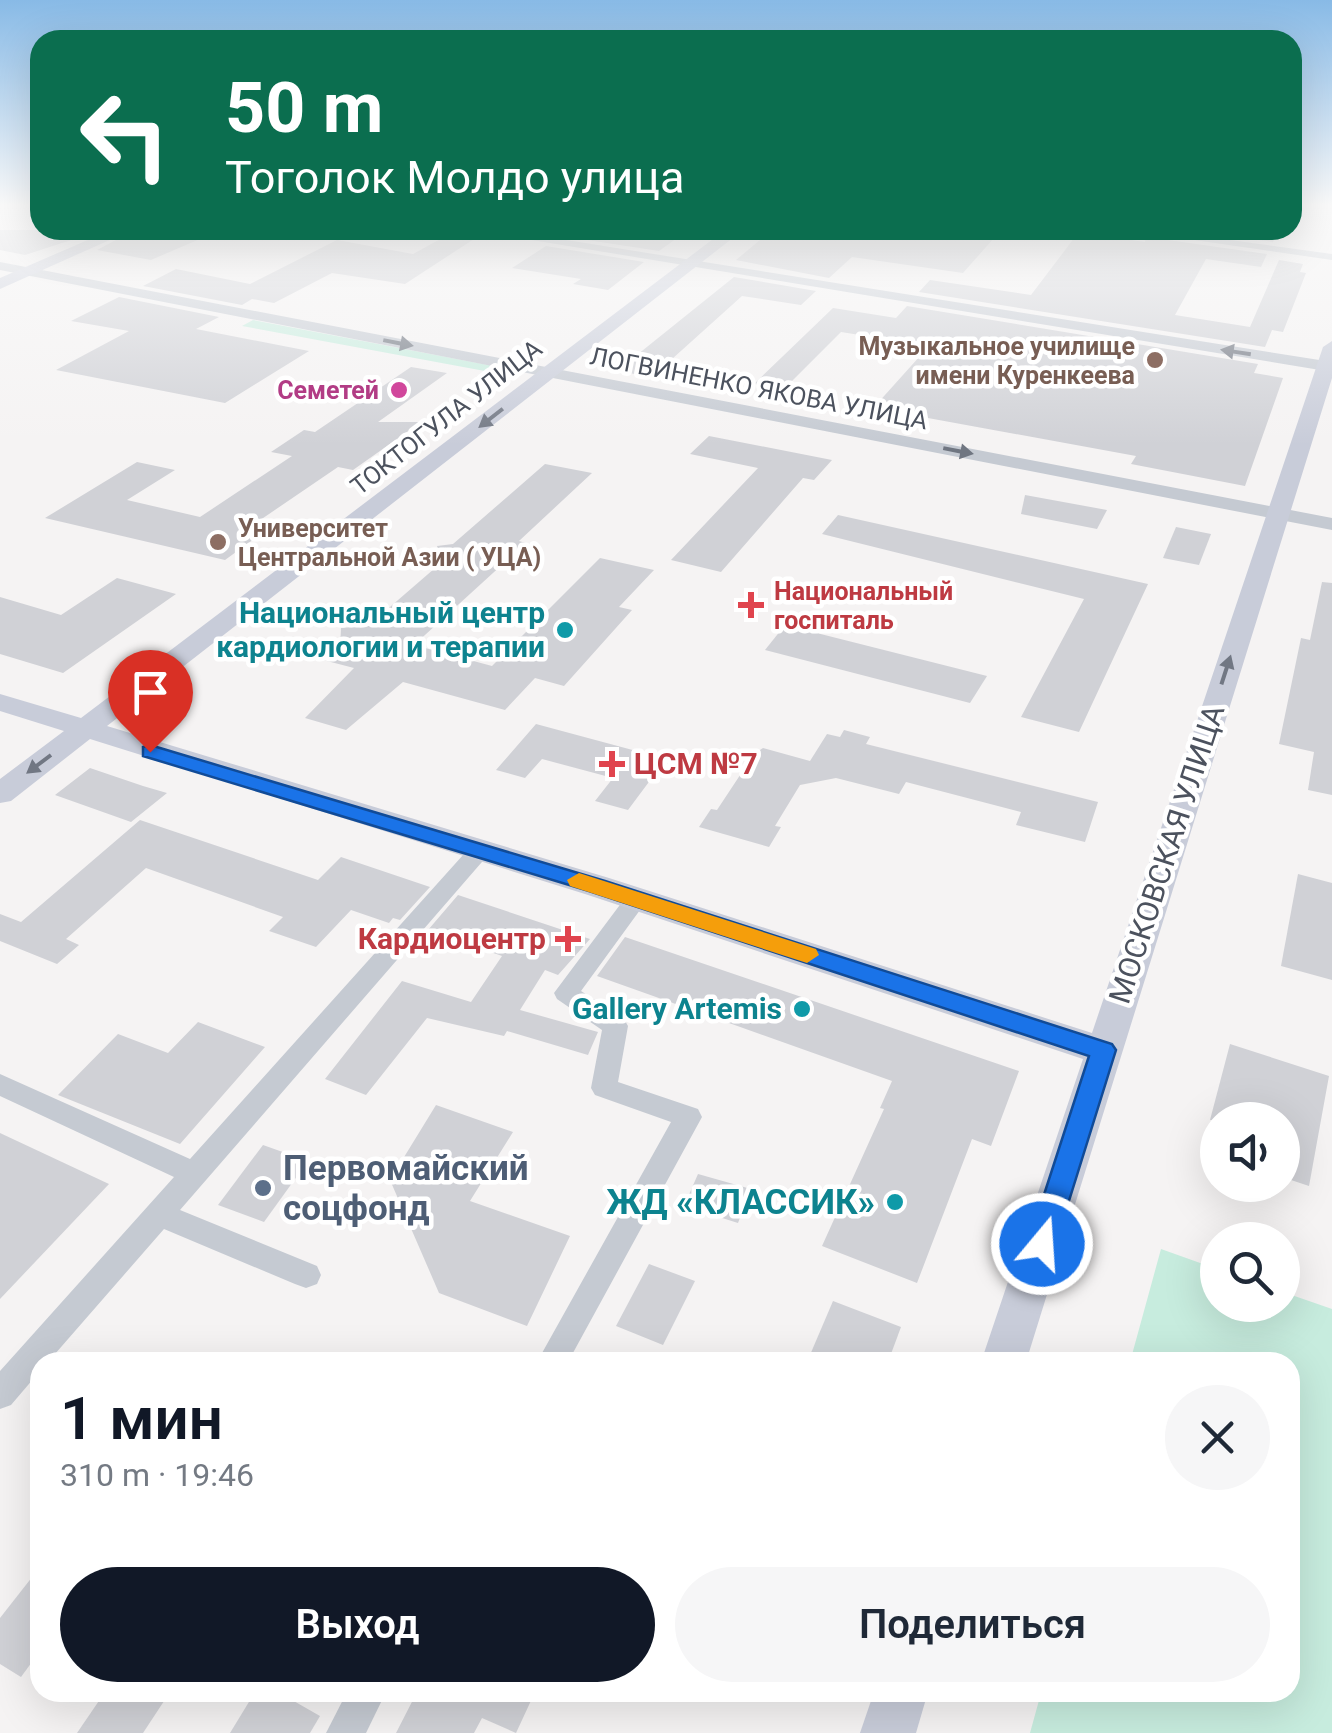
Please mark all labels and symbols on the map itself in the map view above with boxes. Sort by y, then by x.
place label: Музыкальное училище имени Куренкеева [859,332,1135,390]
street label: ТОКТОГУЛА УЛИЦА [345,334,548,501]
one-way arrow [383,335,414,351]
street label: ЛОГВИНЕНКО ЯКОВА УЛИЦА [588,341,930,435]
one-way arrow [1219,344,1251,360]
marker: Музыкальное училище имени Куренкеева [1144,349,1166,371]
place label: Семетей [277,376,379,405]
marker: Семетей [388,379,410,401]
one-way arrow [479,407,505,428]
one-way arrow [943,444,974,460]
place label: Университет Центральной Азии ( УЦА) [238,514,541,572]
marker: Университет Центральной Азии ( УЦА) [207,531,229,553]
place label: Национальный госпиталь [774,577,953,635]
marker: Национальный госпиталь [738,592,764,618]
place label: Национальный центр кардиологии и терапии [216,595,545,664]
marker: Национальный центр кардиологии и терапии [554,619,576,641]
pin [108,650,193,753]
one-way arrow [1220,654,1235,684]
street label: МОСКОВСКАЯ УЛИЦА [1102,700,1231,1008]
place label: ЦСМ №7 [634,746,758,781]
marker: ЦСМ №7 [599,751,625,777]
one-way arrow [26,754,52,774]
place label: Кардиоцентр [358,921,546,956]
marker: Кардиоцентр [555,926,581,952]
place label: Gallery Artemis [572,991,782,1026]
marker: Gallery Artemis [791,998,813,1020]
place label: Первомайский соцфонд [283,1148,529,1229]
marker: Первомайский соцфонд [252,1177,274,1199]
place label: ЖД «КЛАССИК» [606,1182,875,1223]
marker: ЖД «КЛАССИК» [884,1191,906,1213]
position arrow [990,1192,1094,1296]

